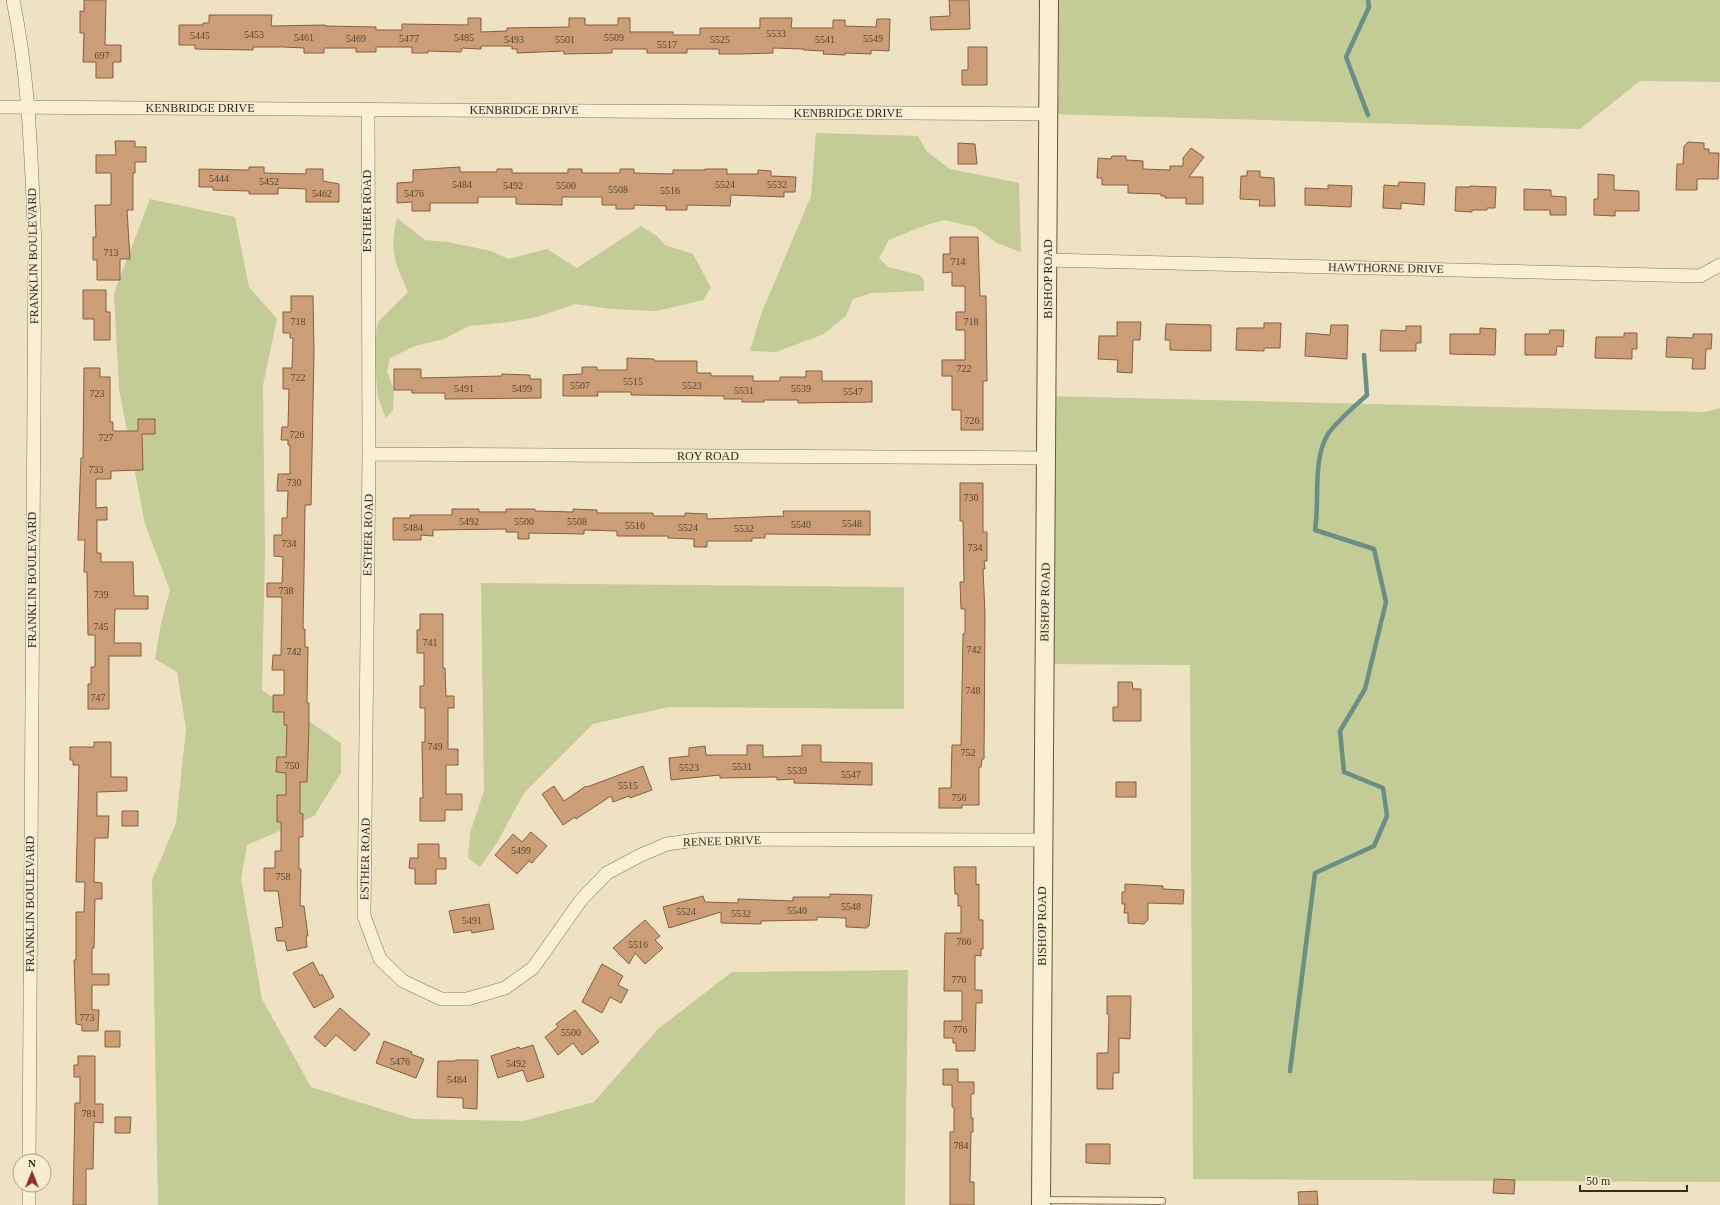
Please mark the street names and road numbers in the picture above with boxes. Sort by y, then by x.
street label: KENBRIDGE DRIVE [146,101,255,115]
street label: KENBRIDGE DRIVE [470,103,579,117]
street label: KENBRIDGE DRIVE [794,106,903,120]
street label: ESTHER ROAD [360,170,374,252]
street label: FRANKLIN BOULEVARD [25,187,41,324]
street label: BISHOP ROAD [1041,239,1055,319]
street label: HAWTHORNE DRIVE [1328,260,1444,276]
street label: ROY ROAD [677,449,739,463]
street label: ESTHER ROAD [360,493,376,576]
street label: FRANKLIN BOULEVARD [25,512,39,648]
street label: BISHOP ROAD [1037,562,1053,642]
street label: ESTHER ROAD [357,817,373,900]
street label: RENEE DRIVE [683,833,761,849]
street label: FRANKLIN BOULEVARD [23,836,37,972]
street label: BISHOP ROAD [1035,886,1049,966]

